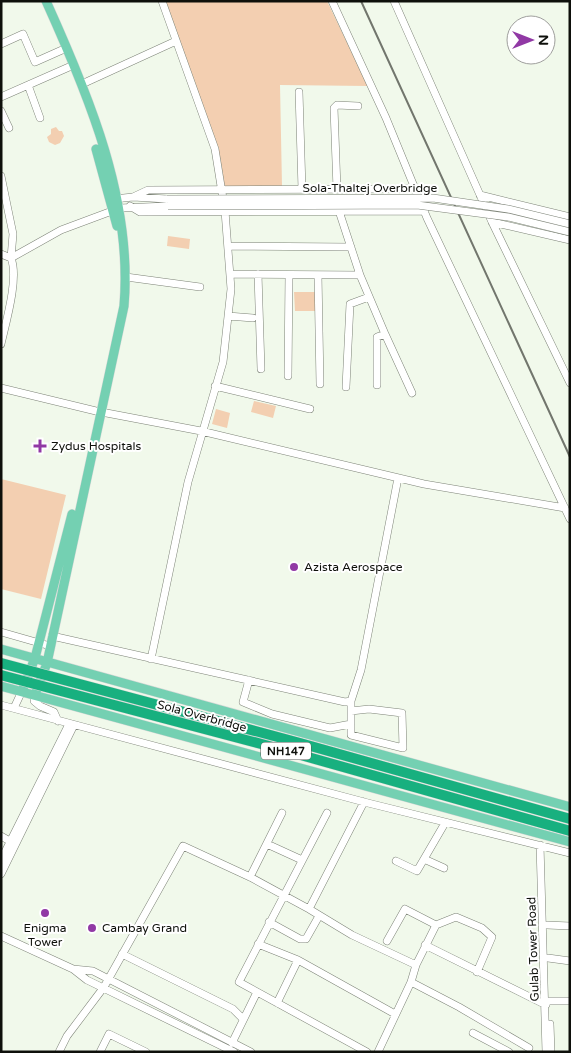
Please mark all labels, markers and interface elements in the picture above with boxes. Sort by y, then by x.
north arrow [506,15,556,65]
text: N [535,34,552,46]
street label: Sola-Thaltej Overbridge [303,181,438,195]
marker: Zydus Hospitals [33,439,47,453]
place label: Zydus Hospitals [51,439,142,453]
place label: Azista Aerospace [304,560,403,574]
marker: Azista Aerospace [288,561,300,573]
street label: Sola Overbridge [156,697,248,735]
road number: NH147 [261,742,311,759]
street label: Gulab Tower Road [524,896,542,1002]
marker: Enigma Tower [39,907,51,919]
place label: Enigma Tower [23,921,67,949]
place label: Cambay Grand [102,921,187,935]
marker: Cambay Grand [86,922,98,934]

